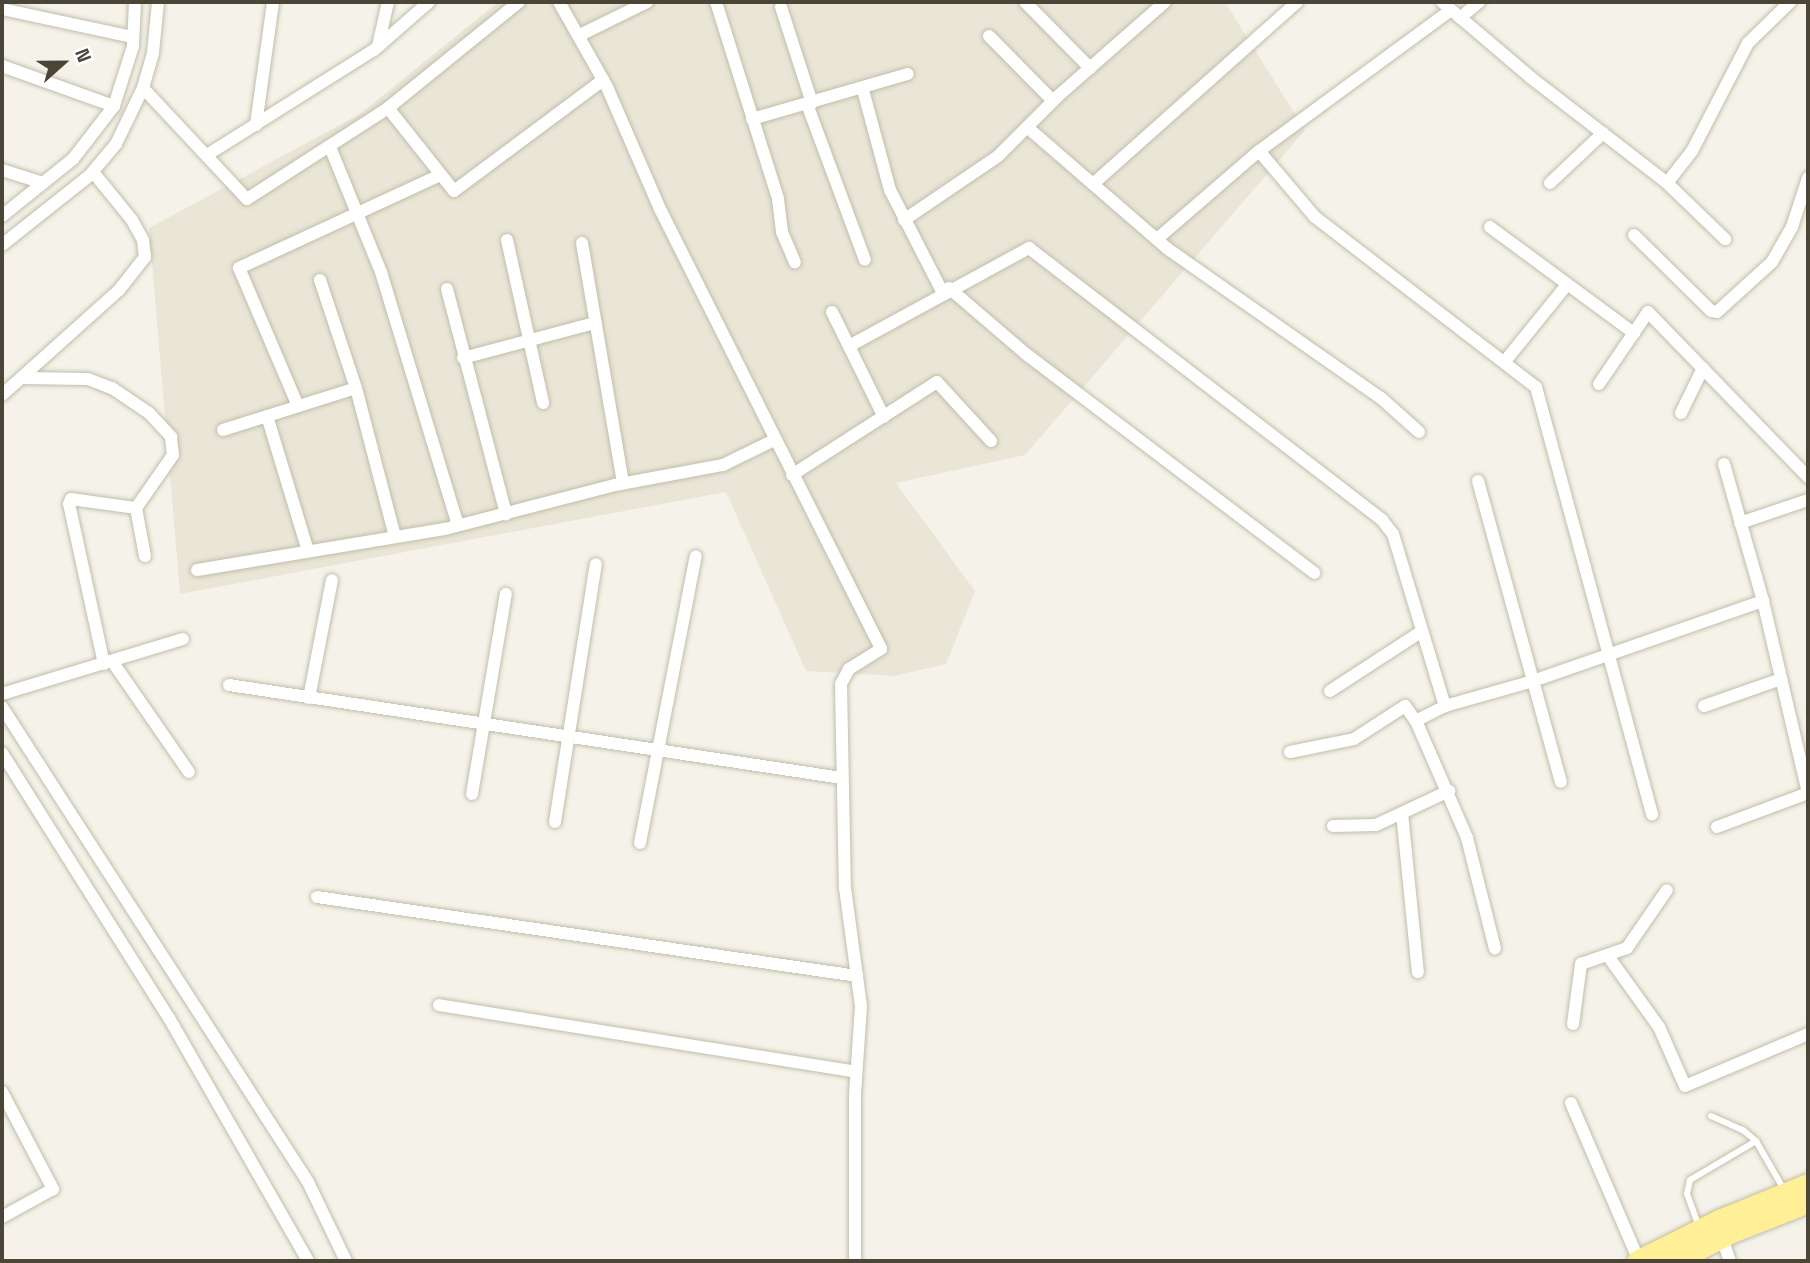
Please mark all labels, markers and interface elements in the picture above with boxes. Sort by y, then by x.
north arrow [28,28,98,98]
text: N [69,45,97,66]

